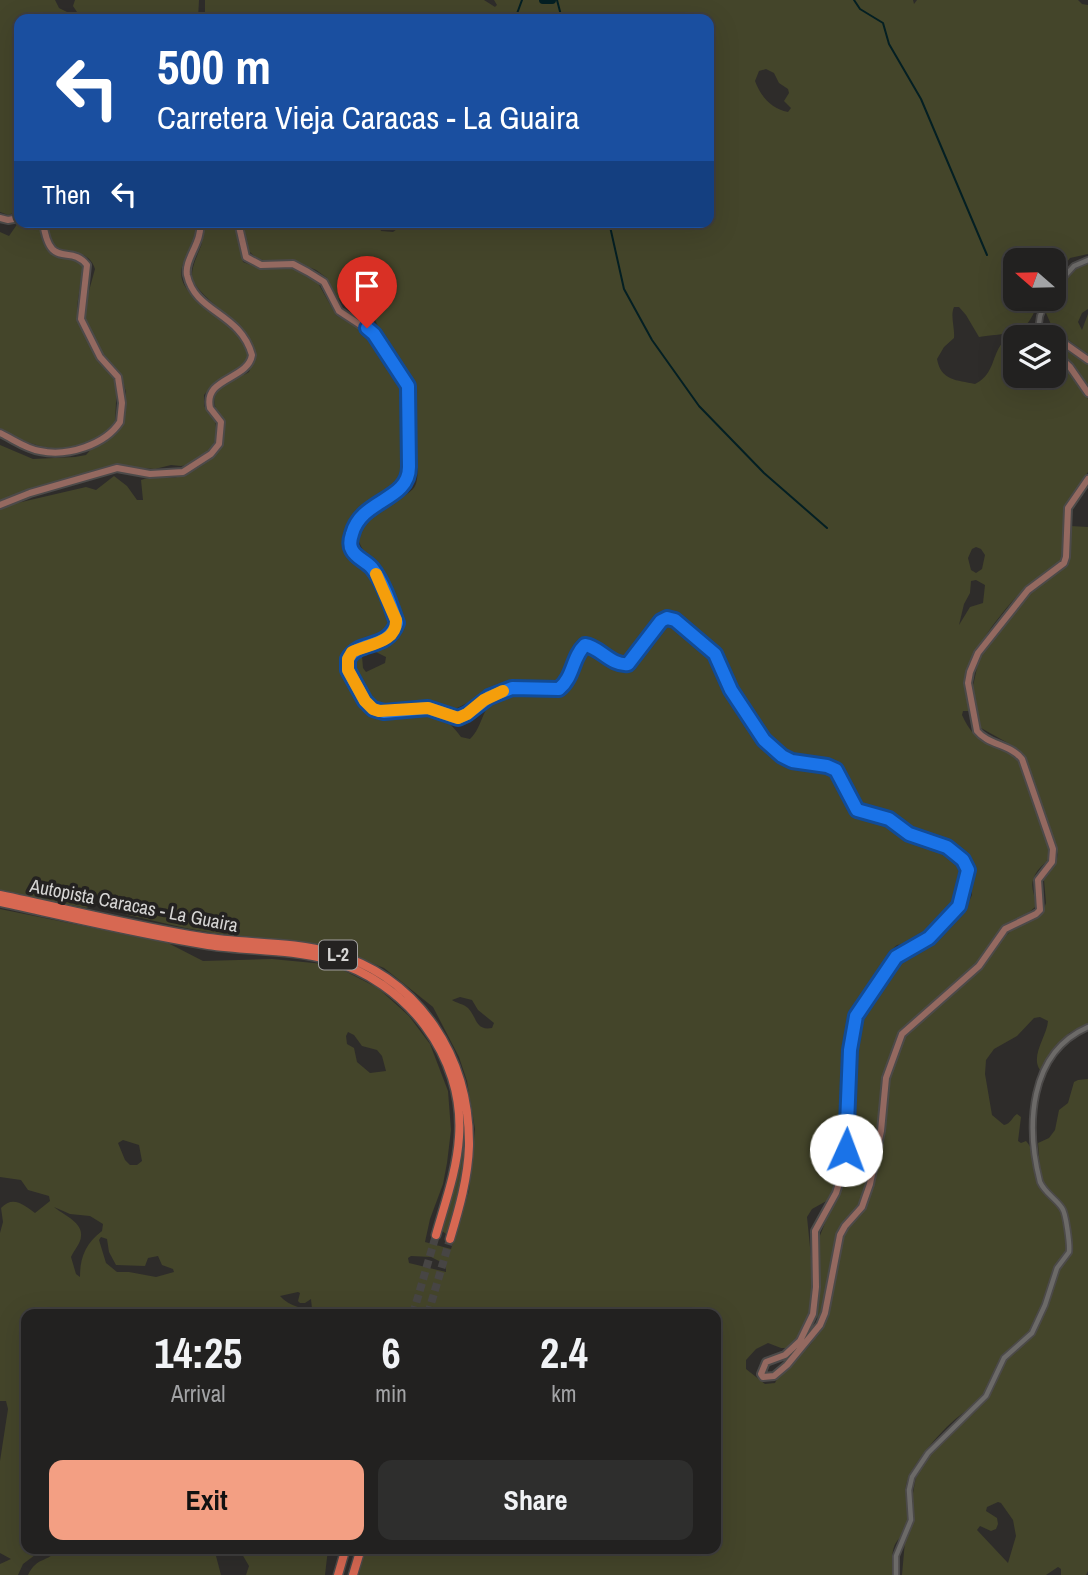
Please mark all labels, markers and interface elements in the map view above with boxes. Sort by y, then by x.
text: 500 m [157,33,271,99]
icon: left [42,42,133,133]
text: Carretera Vieja Caracas - La Guaira [157,96,580,139]
icon: left [105,175,143,213]
text: Then [42,177,91,212]
north arrow [1003,248,1066,312]
map controls [1003,248,1066,388]
pin [337,256,397,328]
icon: arrive [348,267,386,305]
button: layers [1003,325,1066,388]
street label: Autopista Caracas - La Guaira [27,872,241,938]
road number: L-2 [319,940,357,970]
position arrow [809,1113,883,1187]
text: 14:25 [154,1325,242,1381]
text: 6 [382,1325,401,1381]
text: 2.4 [540,1325,588,1381]
text: Arrival [171,1378,225,1409]
text: min [375,1378,407,1409]
text: km [551,1378,576,1409]
button: Exit [49,1460,364,1540]
button: Share [378,1460,693,1540]

